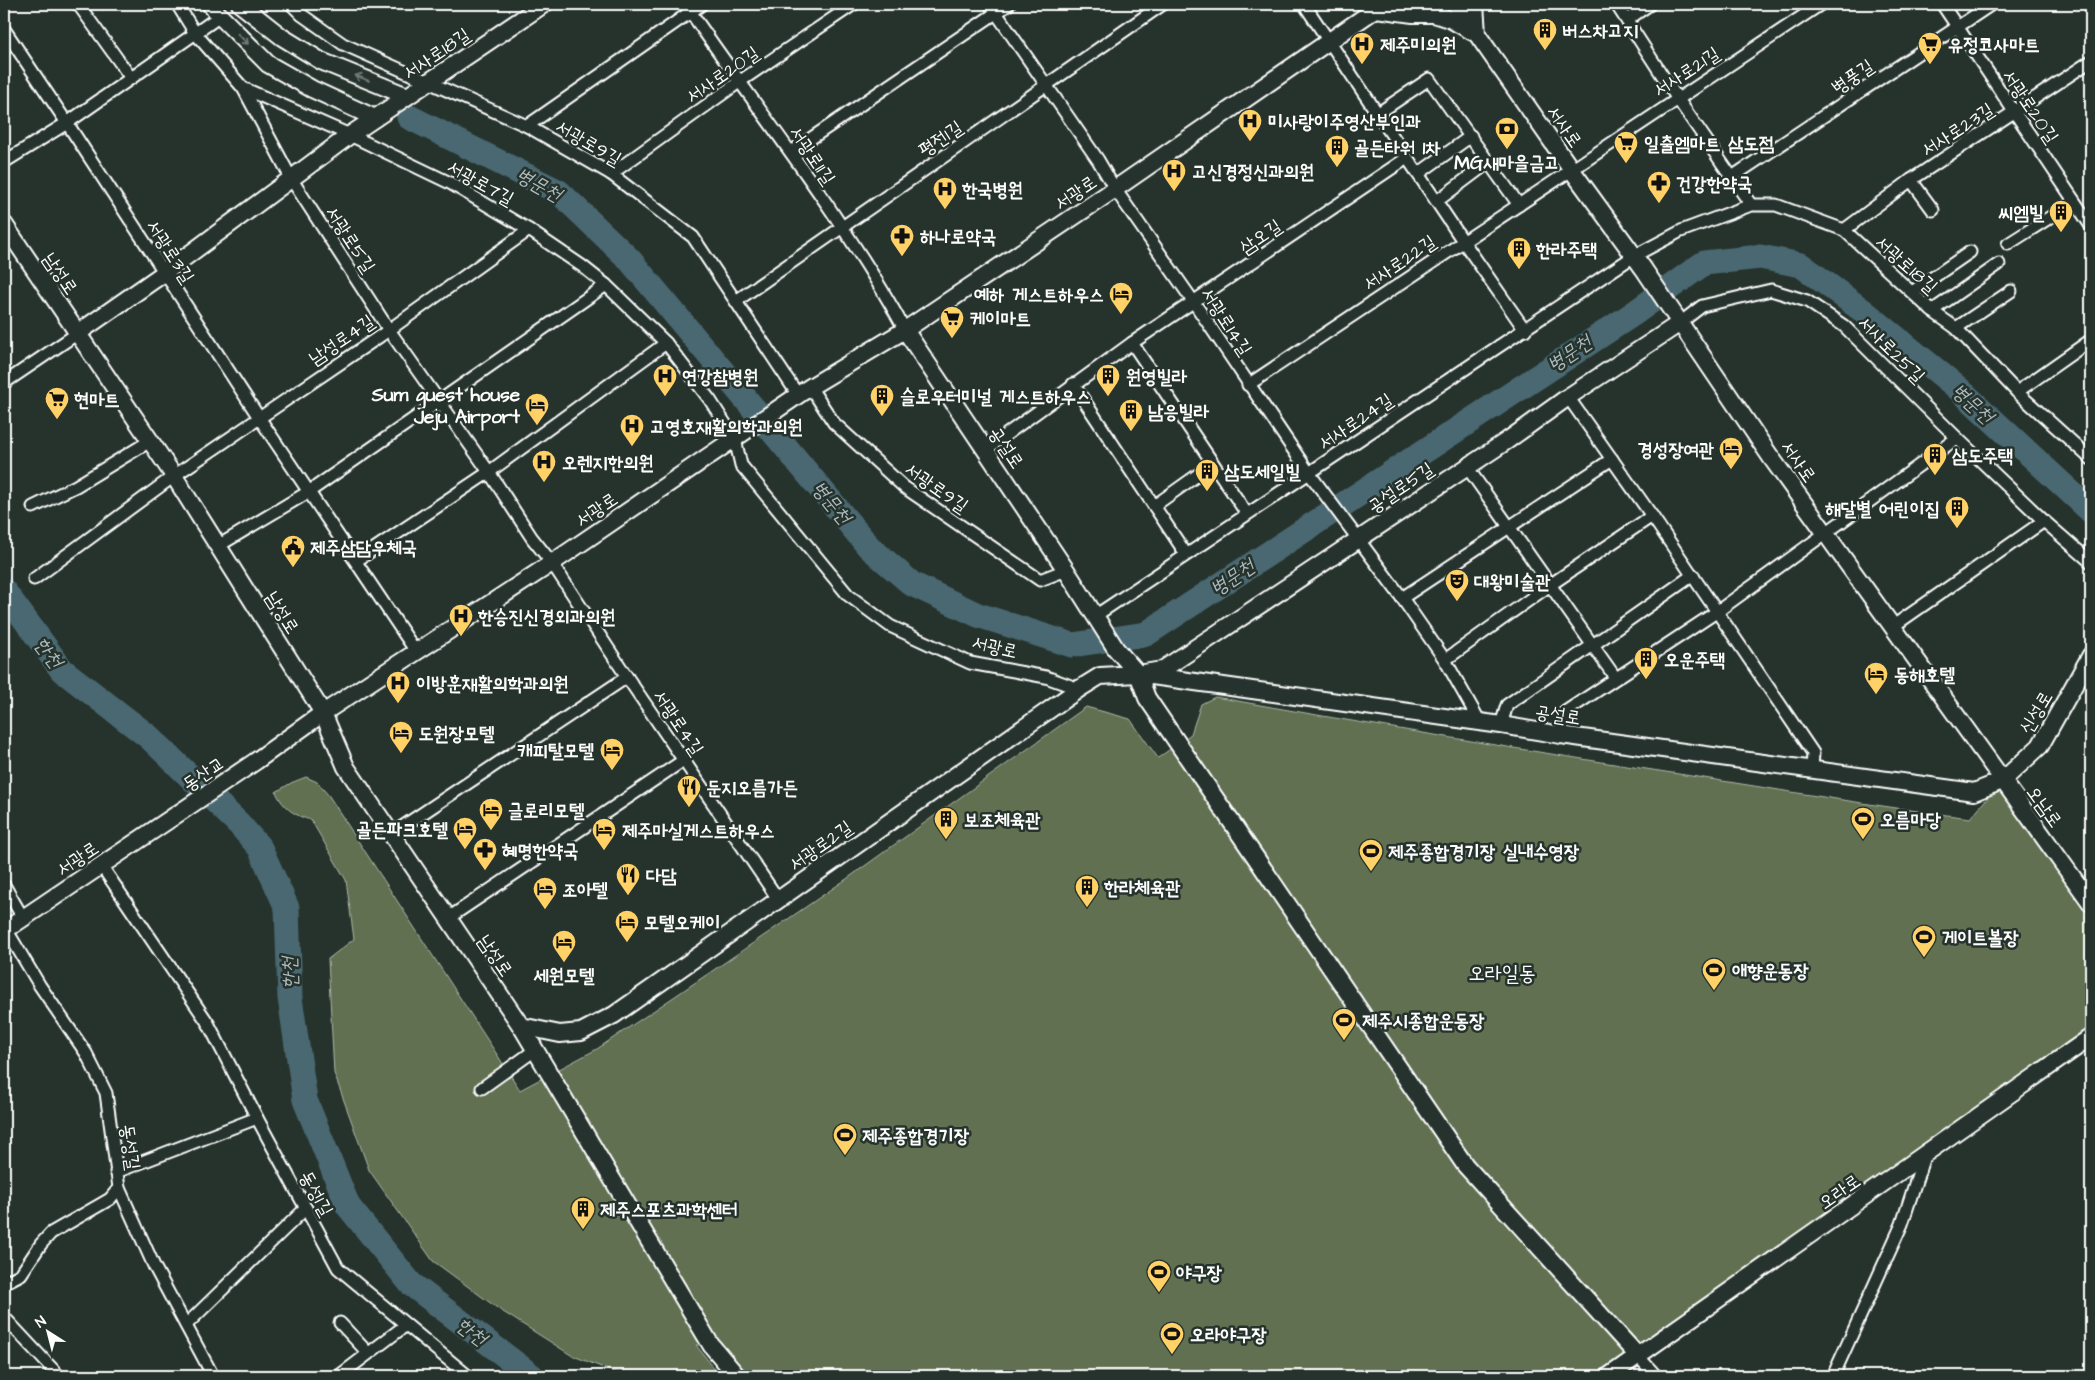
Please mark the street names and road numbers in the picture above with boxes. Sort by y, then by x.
street label: 서사로18길 [398,22,476,87]
street label: 서사로20길 [681,40,765,110]
street label: 서사로21길 [1648,41,1725,104]
street label: 병풍길 [1826,53,1879,101]
street label: 서광로20길 [1995,64,2064,149]
street label: 서사로23길 [1916,97,1999,164]
street label: 서사로 [1540,100,1588,153]
street label: 서광로9길 [550,114,626,173]
street label: 평전1길 [913,115,968,164]
street label: 서광로11길 [782,121,841,191]
street label: 서광로7길 [442,154,519,213]
street label: 서광로 [1049,169,1102,217]
street label: 서광로5길 [318,201,381,278]
street label: 삼오길 [1234,213,1287,261]
street label: 서광로3길 [139,215,200,289]
street label: 서사로22길 [1358,229,1442,298]
street label: 서광로18길 [1869,230,1943,301]
street label: 남성로 [36,247,84,300]
street label: 서광로14길 [1194,282,1258,361]
street label: 남성로4길 [304,308,380,372]
street label: 서사로25길 [1851,310,1931,390]
street label: 서사로24길 [1313,387,1399,457]
street label: 공설로 [982,421,1030,474]
street label: 서사로 [1774,435,1822,488]
street label: 공설로5길 [1362,456,1439,520]
street label: 서광로9길 [899,457,973,520]
street label: 서광로 [570,486,623,534]
street label: 남성로 [258,586,305,639]
street label: 서광로 [969,629,1020,666]
street label: 서광로4길 [646,685,710,761]
street label: 신성로 [2013,686,2060,739]
street label: 공설로 [1533,699,1583,732]
street label: 동산교 [177,750,230,798]
street label: 오남로 [2019,780,2068,833]
street label: 서광로2길 [784,815,858,878]
street label: 서광로 [51,835,104,883]
street label: 남성로 [471,929,519,982]
street label: 동성길 [113,1123,146,1172]
street label: 동성1길 [292,1166,339,1221]
street label: 오라로 [1813,1168,1866,1216]

